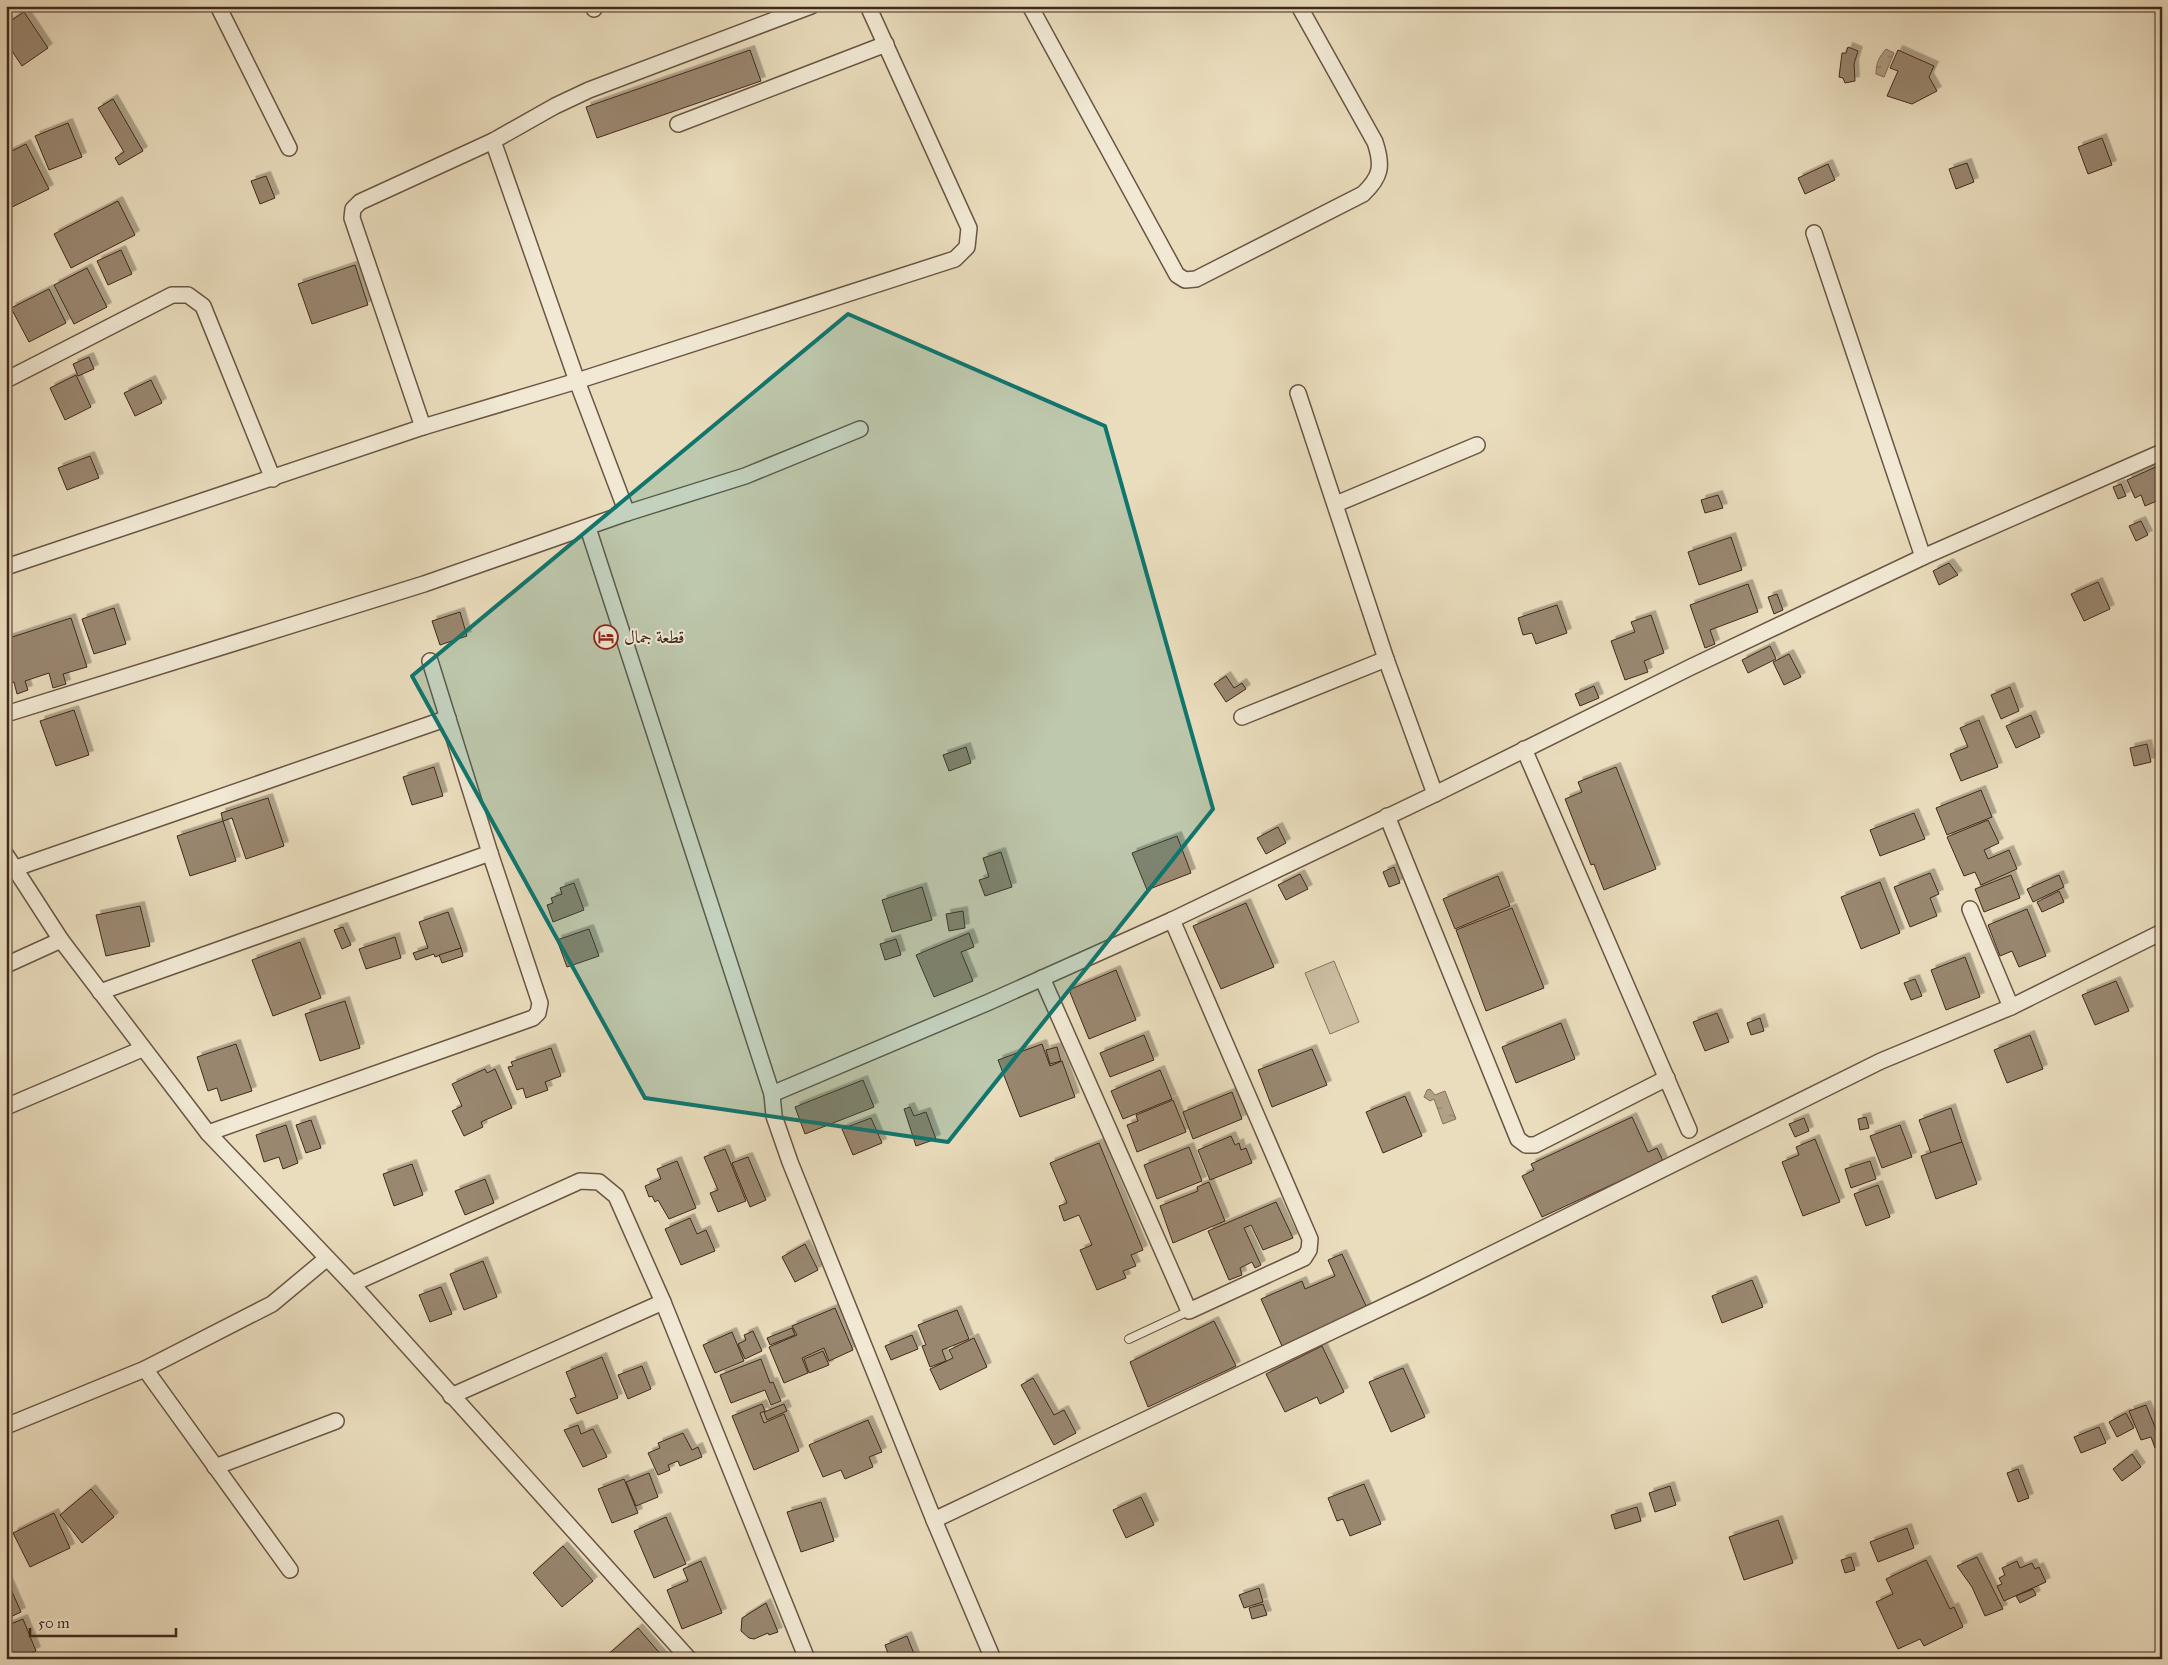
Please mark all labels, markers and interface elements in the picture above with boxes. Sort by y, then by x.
hotel icon: قطعة جمال [593,624,619,650]
place label: قطعة جمال [624,626,685,648]
scale bar [30,1605,176,1637]
text: 50 m [38,1614,70,1632]

